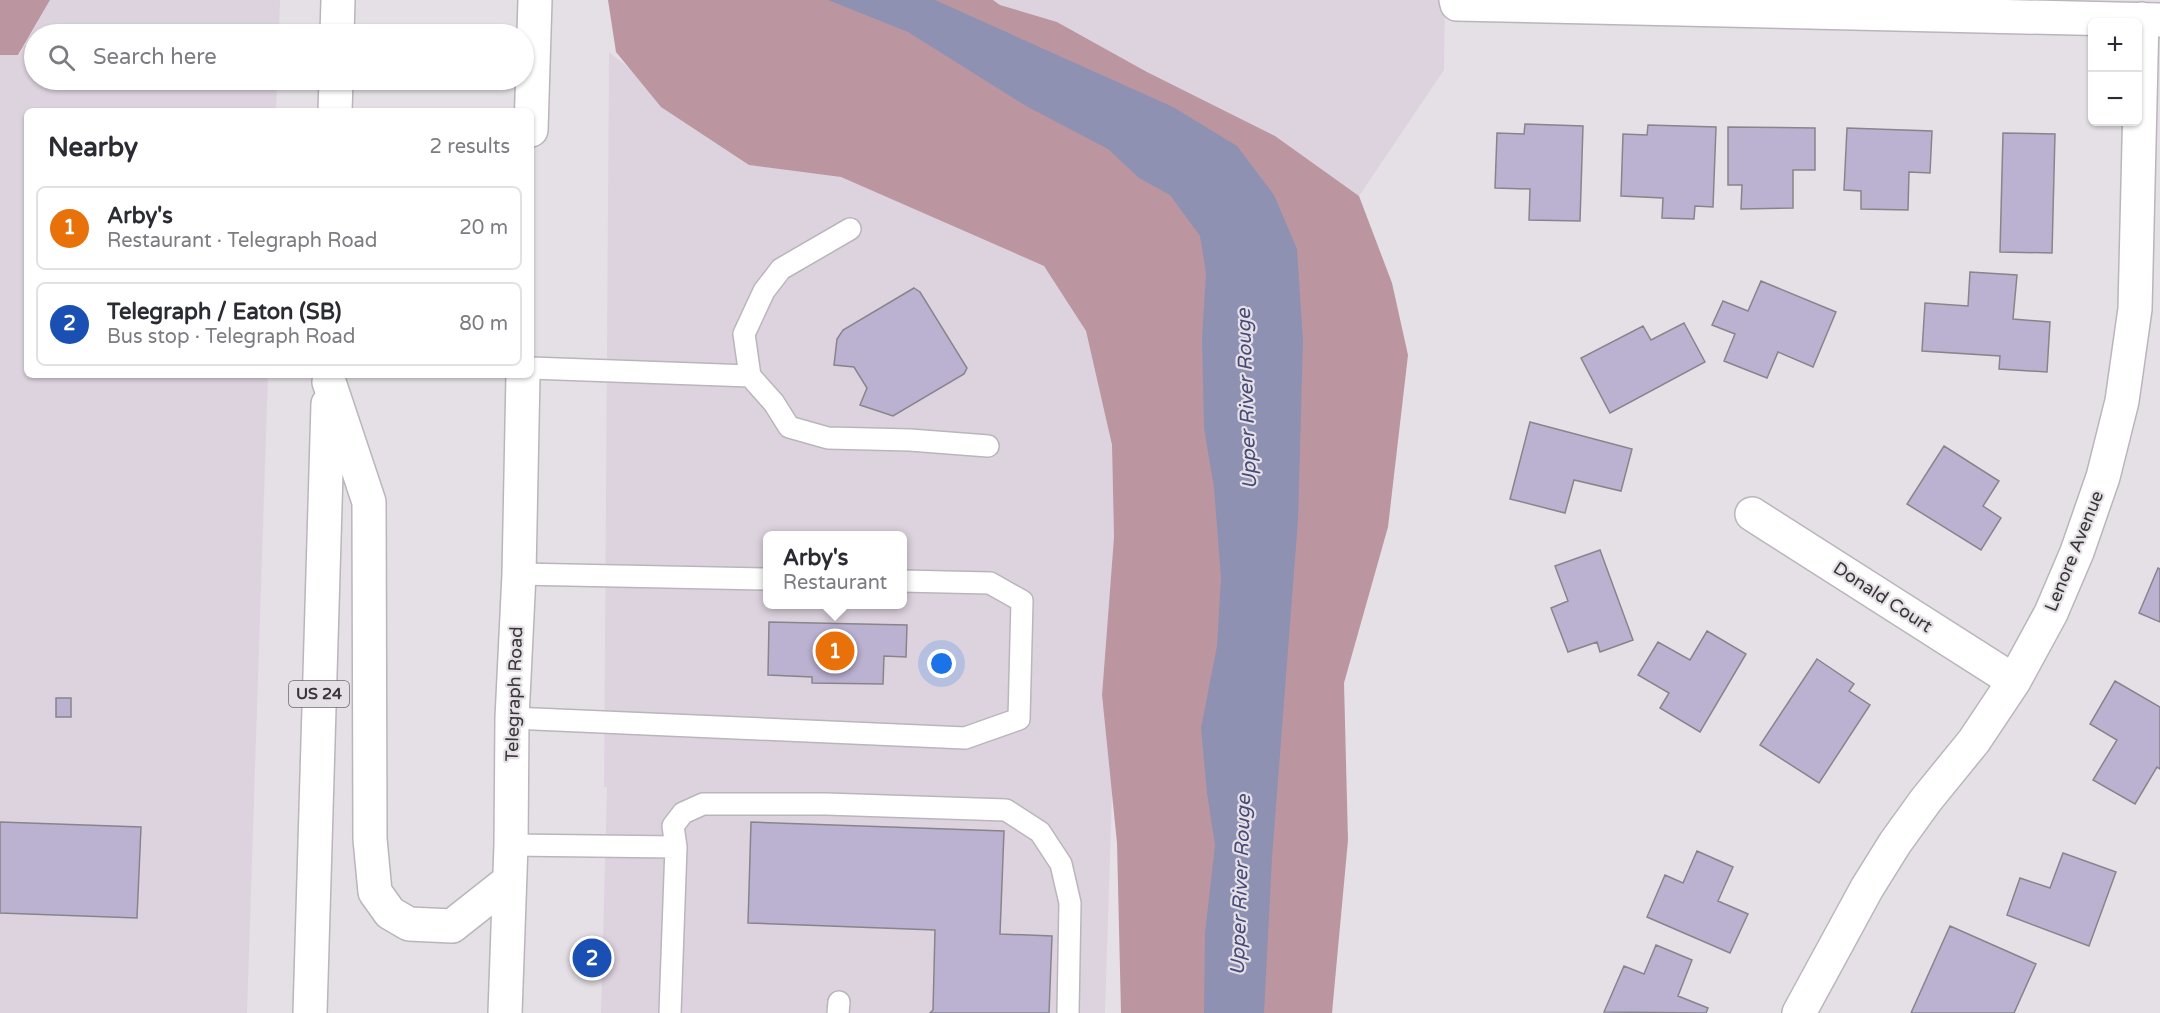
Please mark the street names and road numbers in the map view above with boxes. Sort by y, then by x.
street label: Lenore Avenue [2040,487,2108,615]
street label: Donald Court [1829,557,1937,637]
street label: Telegraph Road [501,626,527,762]
road number: US 24 [289,681,349,707]

